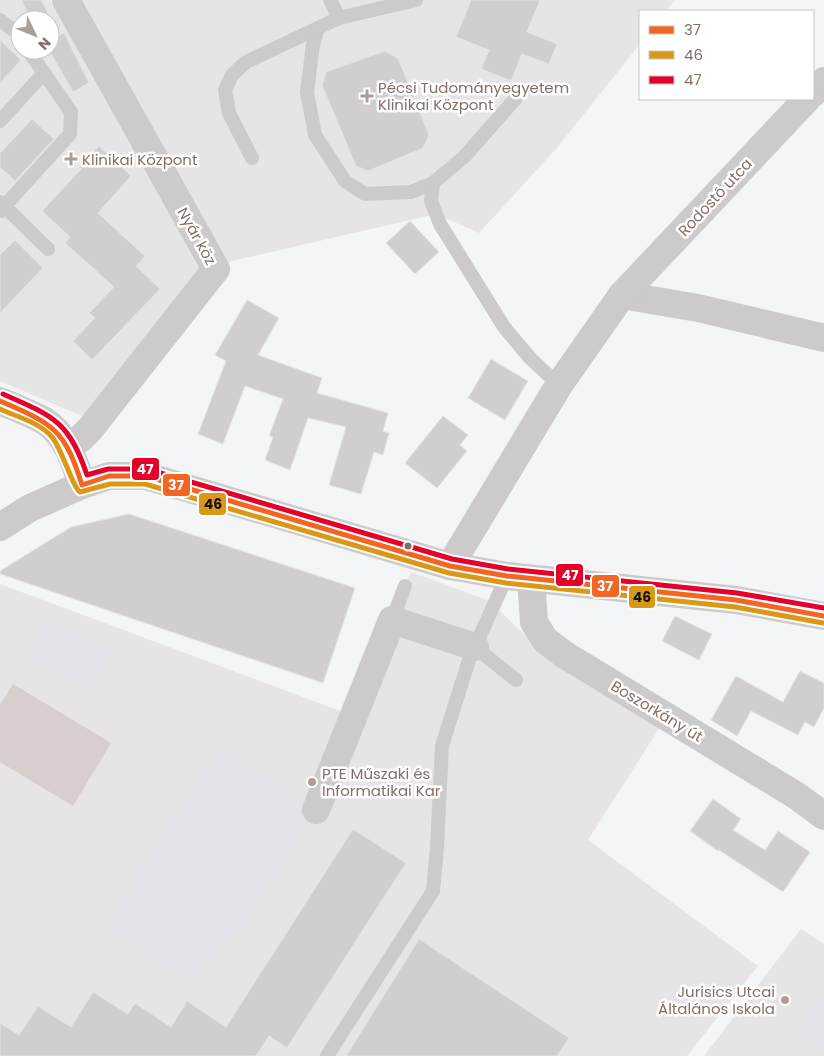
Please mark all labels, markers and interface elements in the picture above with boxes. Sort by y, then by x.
north arrow [10,10,60,60]
legend [639,10,814,100]
text: 37 [684,19,701,40]
text: N [34,33,55,55]
text: 46 [684,44,703,65]
text: 47 [684,69,702,90]
place label: Pécsi Tudományegyetem Klinikai Központ [378,77,569,115]
marker: Pécsi Tudományegyetem Klinikai Központ [360,89,374,103]
place label: Klinikai Központ [82,149,197,170]
marker: Klinikai Központ [64,152,78,166]
street label: Rodostó utca [673,153,757,241]
street label: Nyár köz [173,203,222,269]
line badge: 47 [131,457,160,481]
text: 47 [137,459,154,479]
line badge: 37 [162,473,191,497]
text: 37 [168,475,184,495]
line badge: 46 [198,492,227,516]
text: 46 [204,494,222,514]
unlabelled marker [403,541,413,551]
line badge: 47 [555,563,584,587]
text: 47 [562,565,579,585]
line badge: 37 [591,574,620,598]
text: 37 [597,576,613,596]
line badge: 46 [628,585,656,609]
text: 46 [633,587,651,607]
street label: Boszorkány út [607,675,707,747]
place label: PTE Műszaki és Informatikai Kar [322,763,441,801]
marker: PTE Műszaki és Informatikai Kar [306,776,318,788]
place label: Jurisics Utcai Általános Iskola [658,981,775,1019]
marker: Jurisics Utcai Általános Iskola [779,994,791,1006]

